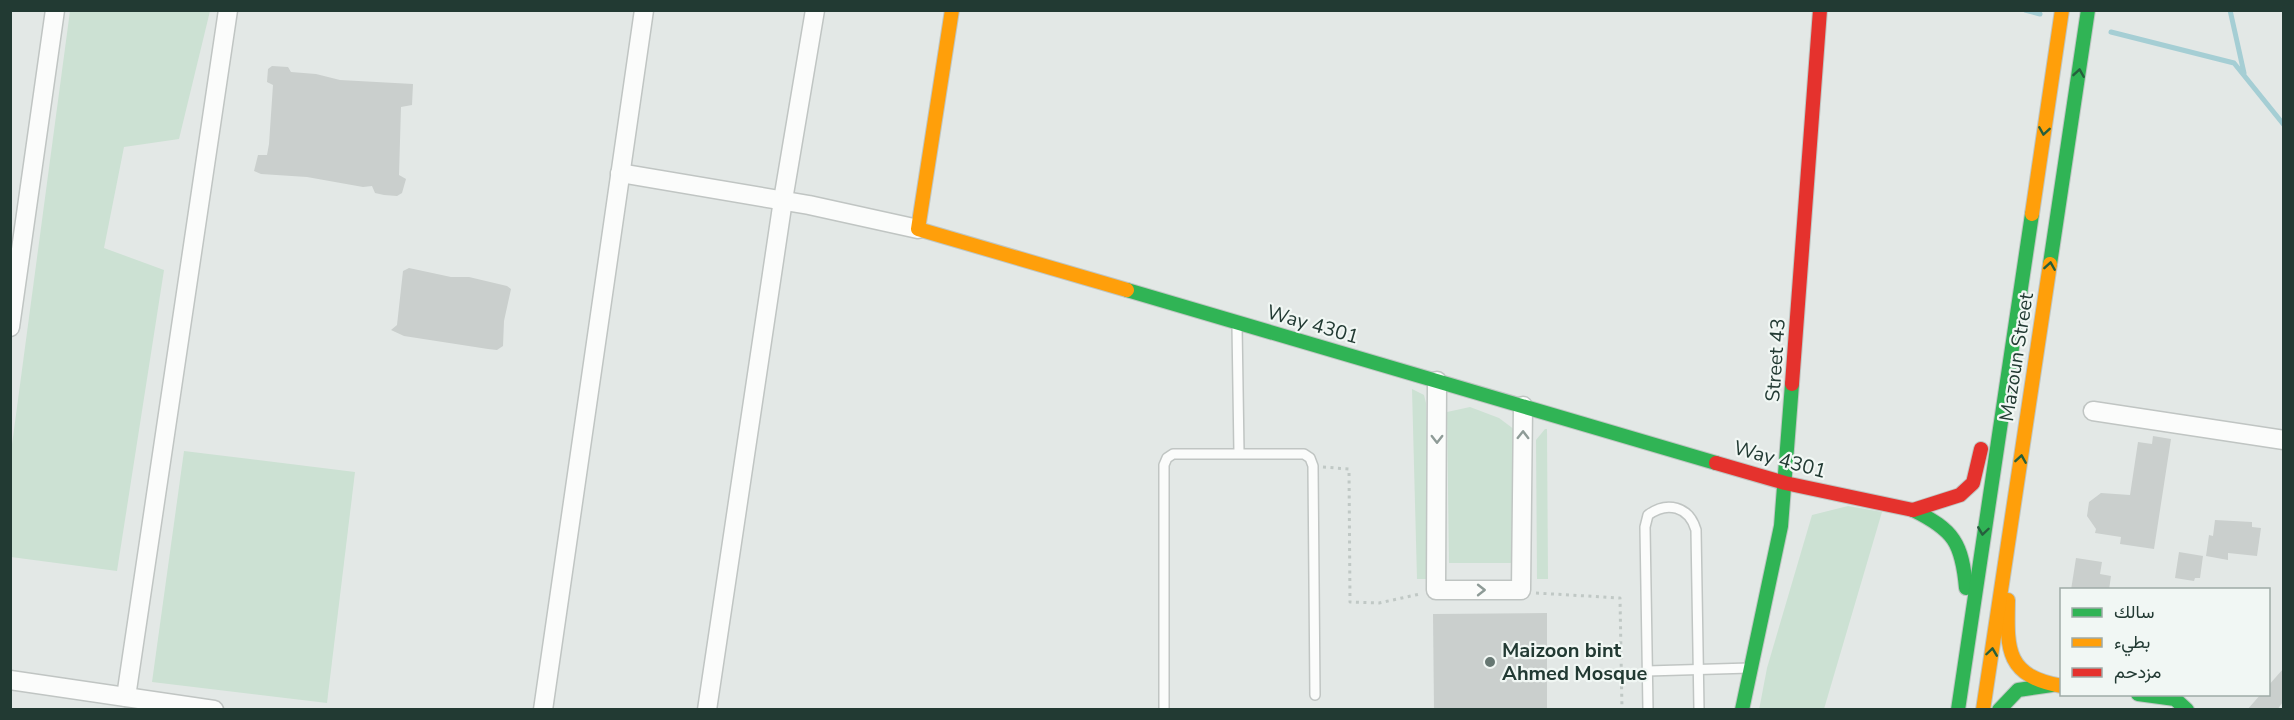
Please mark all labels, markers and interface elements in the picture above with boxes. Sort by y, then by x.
one-way arrow [2072,68,2084,78]
one-way arrow [2038,126,2050,135]
one-way arrow [2043,261,2055,271]
street label: Mazoun Street [1993,290,2040,423]
street label: Way 4301 [1264,298,1362,351]
street label: Street 43 [1759,317,1792,403]
one-way arrow [1517,431,1529,440]
street label: Way 4301 [1731,434,1829,485]
one-way arrow [1431,435,1443,444]
one-way arrow [2014,454,2026,463]
one-way arrow [1978,527,1990,536]
one-way arrow [1476,584,1485,596]
legend [2060,588,2270,696]
text: سالك [2114,600,2154,624]
text: بطيء [2114,630,2150,657]
place label: Maizoon bint Ahmed Mosque [1502,637,1648,687]
one-way arrow [1985,647,1997,656]
marker: Maizoon bint Ahmed Mosque [1483,655,1497,669]
text: مزدحم [2114,660,2161,684]

